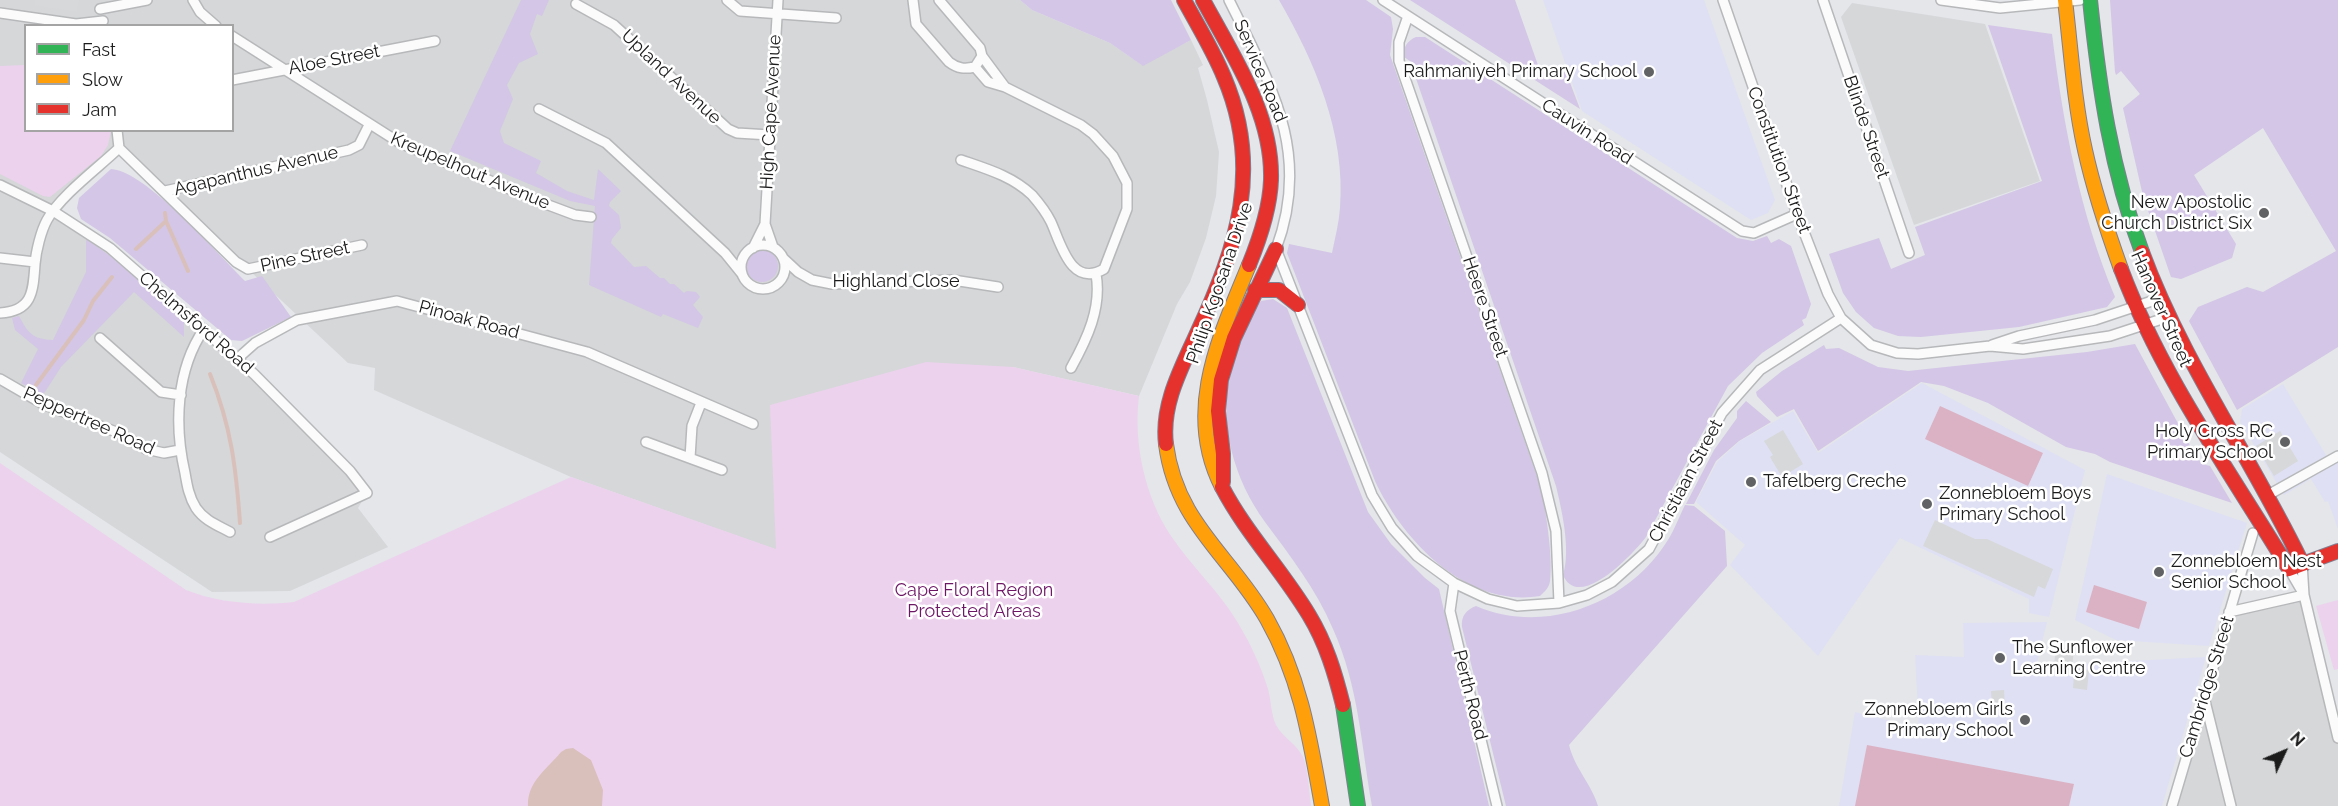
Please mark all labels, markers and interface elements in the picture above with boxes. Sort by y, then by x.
street label: Service Road [1229,16,1291,126]
legend [24,24,234,132]
street label: Upland Avenue [617,25,725,129]
street label: High Cape Avenue [756,34,786,190]
text: Fast [82,39,116,60]
street label: Aloe Street [286,41,382,79]
place label: Rahmaniyeh Primary School [1403,61,1637,83]
marker: Rahmaniyeh Primary School [1642,65,1656,79]
text: Slow [82,69,123,90]
street label: Blinde Street [1838,73,1894,181]
street label: Constitution Street [1742,84,1816,236]
street label: Cauvin Road [1537,94,1637,170]
text: Jam [82,99,117,120]
street label: Kreupelhout Avenue [387,128,553,214]
street label: Agapanthus Avenue [172,142,340,200]
place label: New Apostolic Church District Six [2101,192,2252,234]
street label: Philip Kgosana Drive [1182,199,1258,367]
marker: New Apostolic Church District Six [2257,206,2271,220]
street label: Pine Street [258,237,352,277]
street label: Hanover Street [2126,248,2196,370]
street label: Heere Street [1458,254,1512,360]
street label: Chelmsford Road [134,267,258,379]
street label: Highland Close [832,271,960,293]
street label: Pinoak Road [416,296,522,344]
street label: Peppertree Road [20,382,158,460]
street label: Christiaan Street [1644,416,1728,546]
place label: Holy Cross RC Primary School [2147,421,2273,464]
marker: Holy Cross RC Primary School [2278,435,2292,449]
place label: Tafelberg Creche [1763,471,1906,493]
marker: Tafelberg Creche [1744,475,1758,489]
place label: Zonnebloem Boys Primary School [1939,483,2091,526]
marker: Zonnebloem Boys Primary School [1920,497,1934,511]
place label: Zonnebloem Nest Senior School [2171,551,2322,594]
marker: Zonnebloem Nest Senior School [2152,565,2166,579]
park label: Cape Floral Region Protected Areas [895,580,1053,622]
street label: Cambridge Street [2175,613,2239,761]
place label: The Sunflower Learning Centre [2012,637,2146,680]
street label: Perth Road [1448,648,1492,742]
marker: The Sunflower Learning Centre [1993,651,2007,665]
place label: Zonnebloem Girls Primary School [1865,699,2013,742]
marker: Zonnebloem Girls Primary School [2018,713,2032,727]
north arrow [2254,722,2314,782]
text: N [2286,728,2308,750]

